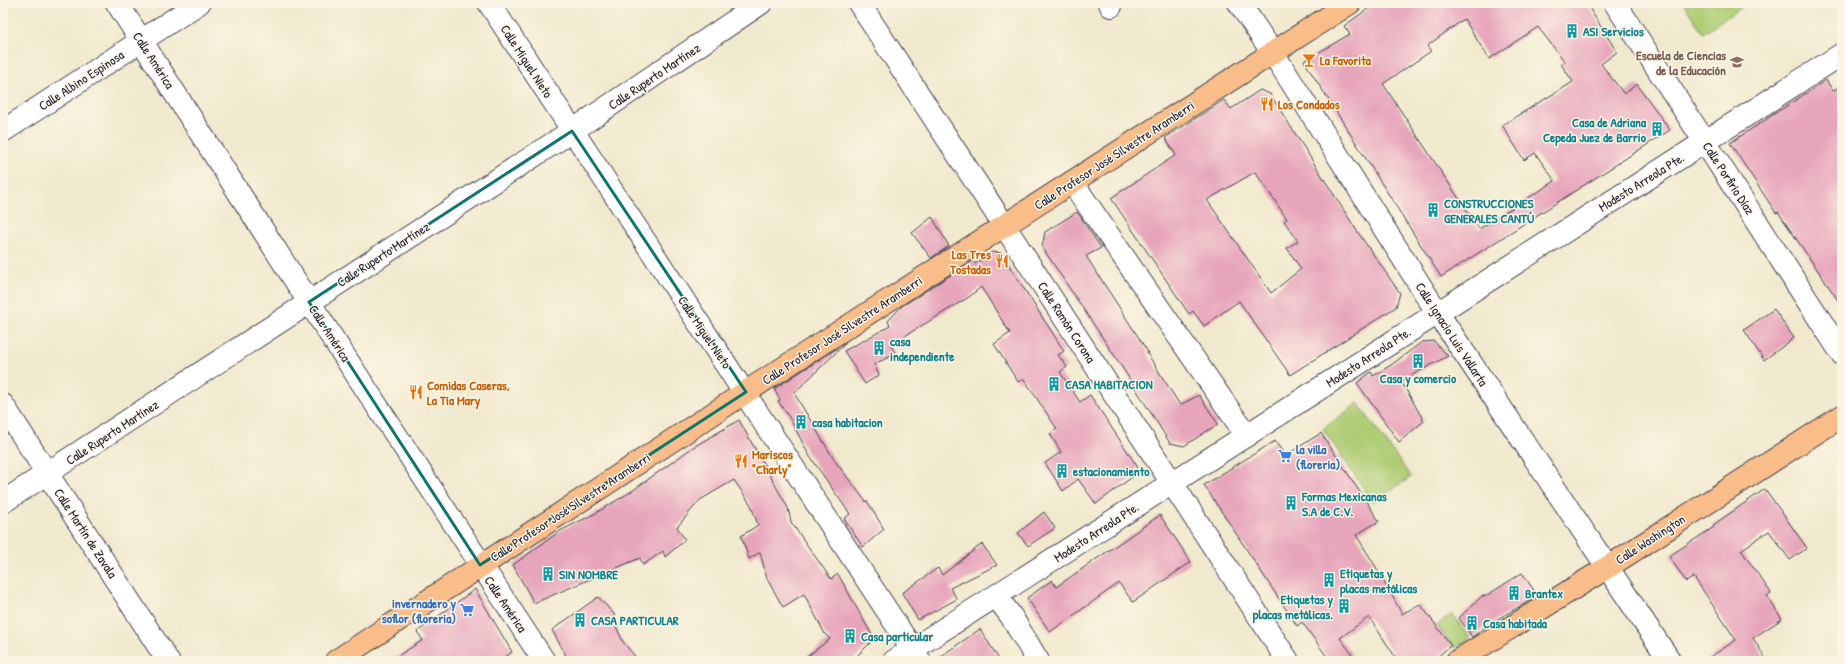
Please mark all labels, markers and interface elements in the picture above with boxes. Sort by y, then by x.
street label: Calle Miguel Nieto [497,21,557,101]
place label: ASI Servicios [1583,22,1644,40]
building icon: ASI Servicios [1564,23,1580,39]
street label: Calle América [129,28,179,92]
street label: Calle Ruperto Martínez [604,38,704,113]
street label: Calle Albino Espinosa [35,46,127,114]
place label: Escuela de Ciencias de la Educación [1636,46,1726,79]
place label: La Favorita [1320,51,1372,69]
bar icon: La Favorita [1301,52,1317,68]
school or university icon: Escuela de Ciencias de la Educación [1729,54,1745,70]
place label: Los Condados [1278,95,1340,113]
street label: Calle Profesor José Silvestre Aramberri [1030,96,1198,214]
restaurant icon: Los Condados [1259,96,1275,112]
place label: Casa de Adriana Cepeda Juez de Barrio [1543,113,1647,147]
building icon: Casa de Adriana Cepeda Juez de Barrio [1649,121,1665,137]
street label: Calle Porfirio Díaz [1699,138,1760,218]
street label: Modesto Arreola Pte. [1595,148,1687,216]
place label: CONSTRUCCIONES GENERALES CANTÚ [1444,194,1534,227]
building icon: CONSTRUCCIONES GENERALES CANTÚ [1425,202,1441,218]
street label: Calle Ruperto Martínez [333,217,433,291]
place label: Las Tres Tostadas [949,245,991,278]
restaurant icon: Las Tres Tostadas [994,253,1010,269]
street label: Calle Profesor José Silvestre Aramberri [758,271,926,389]
street label: Calle Ramón Corona [1034,278,1100,366]
street label: Calle Ignacio Luis Vallarta [1412,279,1492,389]
street label: Calle Miguel Nieto [674,292,736,372]
street label: Calle América [305,301,355,365]
street label: Modesto Arreola Pte. [1322,323,1414,391]
place label: casa independiente [890,332,955,366]
building icon: casa independiente [871,340,887,356]
building icon: Casa y comercio [1410,353,1426,369]
place label: Casa y comercio [1380,369,1457,388]
place label: CASA HABITACION [1065,375,1153,393]
place label: Comidas Caseras, La Tía Mary [427,376,510,410]
building icon: CASA HABITACION [1046,376,1062,392]
restaurant icon: Comidas Caseras, La Tía Mary [408,384,424,400]
street label: Calle Ruperto Martínez [62,395,162,469]
place label: casa habitacion [812,413,883,431]
building icon: casa habitacion [793,414,809,430]
place label: la villa (floreria) [1296,440,1340,473]
place label: Mariscos "Charly" [752,445,793,479]
street label: Calle Profesor José Silvestre Aramberri [486,448,654,566]
supermarket icon: la villa (floreria) [1277,448,1293,464]
restaurant icon: Mariscos "Charly" [733,453,749,469]
place label: estacionamiento [1073,462,1150,480]
building icon: estacionamiento [1054,463,1070,479]
street label: Calle Martín de Zavala [50,485,122,581]
place label: Formas Mexicanas S.A de C.V. [1301,487,1387,520]
building icon: Formas Mexicanas S.A de C.V. [1283,495,1299,511]
street label: Modesto Arreola Pte. [1050,498,1142,566]
street label: Calle Washington [1612,510,1688,568]
place label: Etiquetas y placas metálicas [1340,564,1417,598]
place label: SIN NOMBRE [559,565,618,583]
building icon: SIN NOMBRE [540,566,556,582]
street label: Calle América [481,572,531,636]
building icon: Etiquetas y placas metálicas [1321,572,1337,588]
place label: Brantex [1525,584,1563,602]
building icon: Brantex [1506,585,1522,601]
place label: Etiquetas y placas metálicas. [1253,590,1333,624]
place label: invernadero y soflor (floreria) [382,594,456,627]
building icon: Etiquetas y placas metálicas. [1336,598,1352,614]
supermarket icon: invernadero y soflor (floreria) [459,602,475,618]
place label: CASA PARTICULAR [591,611,679,629]
building icon: CASA PARTICULAR [572,612,588,628]
place label: Casa habitada [1483,614,1548,632]
building icon: Casa habitada [1464,615,1480,631]
place label: Casa particular [861,627,934,646]
building icon: Casa particular [842,628,858,644]

